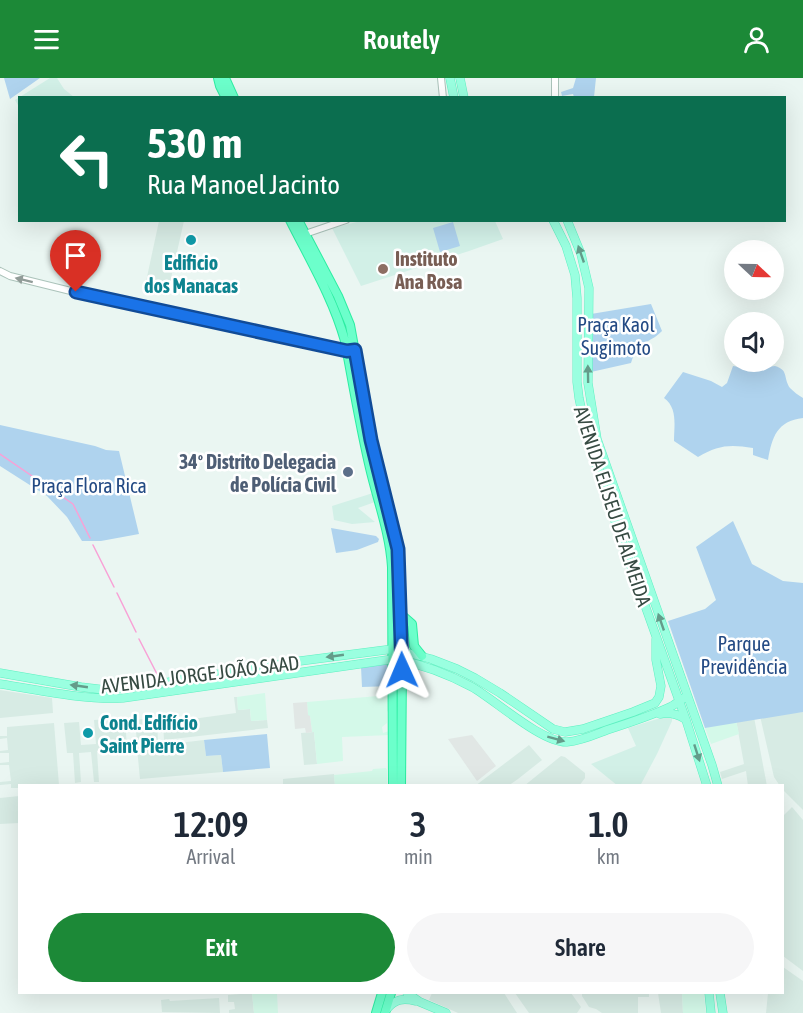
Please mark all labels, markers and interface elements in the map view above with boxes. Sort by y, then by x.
icon: menu [30,23,63,56]
icon: person [740,23,773,56]
text: Routely [363,24,440,55]
text: 530 m [147,119,242,167]
icon: left [48,120,126,198]
text: Rua Manoel Jacinto [147,169,340,200]
pin [50,230,101,292]
marker: Edificio dos Manacas [184,233,198,247]
icon: arrive [59,239,92,272]
north arrow [724,240,784,300]
map controls [724,240,784,372]
one-way arrow [575,245,585,263]
place label: Instituto Ana Rosa [394,247,462,293]
place label: Edificio dos Manacas [144,251,238,297]
marker: Instituto Ana Rosa [376,262,390,276]
one-way arrow [14,275,32,284]
button: sound [724,312,784,372]
park label: Praça Kaol Sugimoto [577,313,655,359]
one-way arrow [583,365,593,384]
street label: AVENIDA ELISEU DE ALMEIDA [570,403,656,609]
place label: 34º Distrito Delegacia de Polícia Civil [179,450,337,496]
marker: 34º Distrito Delegacia de Polícia Civil [341,465,355,479]
park label: Praça Flora Rica [31,474,147,497]
one-way arrow [656,613,666,631]
park label: Parque Previdência [701,632,787,678]
position arrow [370,638,434,702]
street label: AVENIDA JORGE JOÃO SAAD [100,650,300,698]
one-way arrow [326,652,345,661]
one-way arrow [70,682,89,691]
place label: Cond. Edifício Saint Pierre [100,711,198,757]
marker: Cond. Edifício Saint Pierre [81,726,95,740]
one-way arrow [547,735,565,744]
one-way arrow [692,744,702,762]
text: 12:09 [174,803,248,845]
text: 3 [410,803,427,845]
text: 1.0 [588,803,628,845]
text: Arrival [187,845,235,868]
text: min [404,845,433,868]
text: km [597,845,620,868]
button: Exit [48,913,395,982]
button: Share [407,913,754,982]

